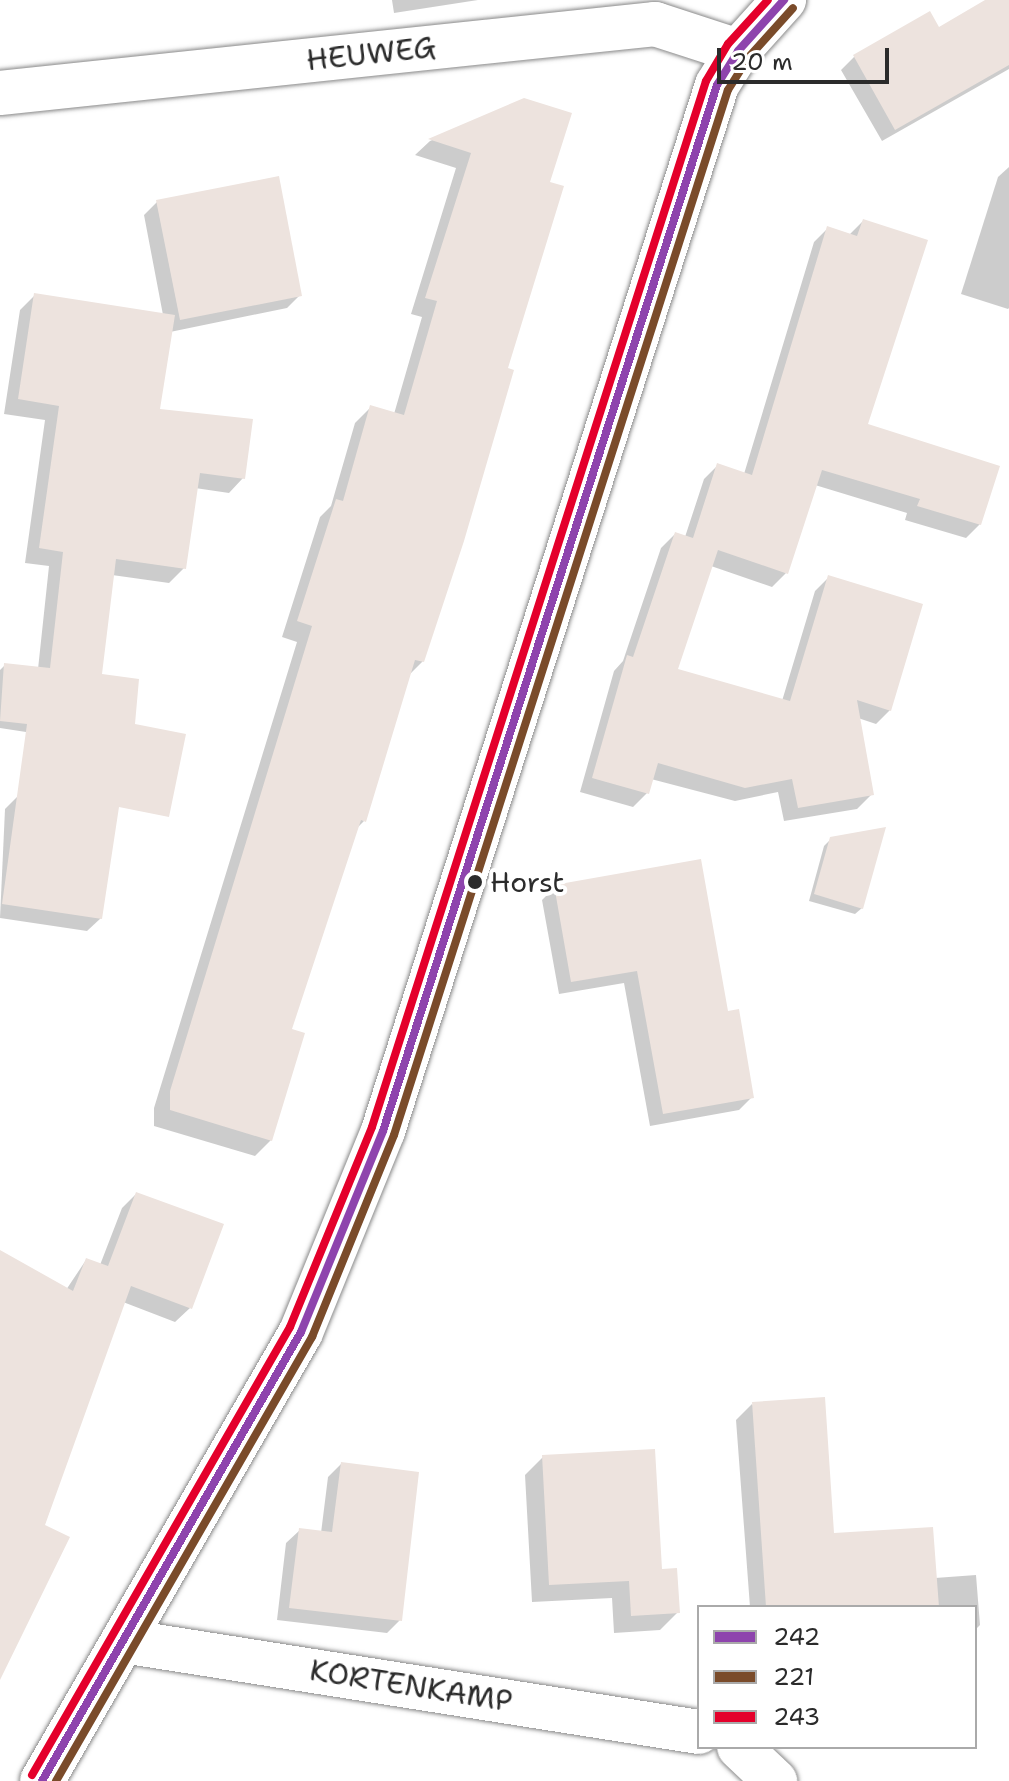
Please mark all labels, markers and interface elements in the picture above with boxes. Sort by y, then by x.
street label: HEUWEG [304,29,438,79]
scale bar [721,32,893,82]
text: 20 m [731,46,793,78]
place label: Horst [490,865,565,899]
marker: Horst [467,874,483,890]
legend [697,1605,977,1749]
text: 242 [773,1621,820,1653]
street label: KORTENKAMP [307,1652,515,1720]
text: 221 [773,1661,814,1693]
text: 243 [773,1701,820,1733]

